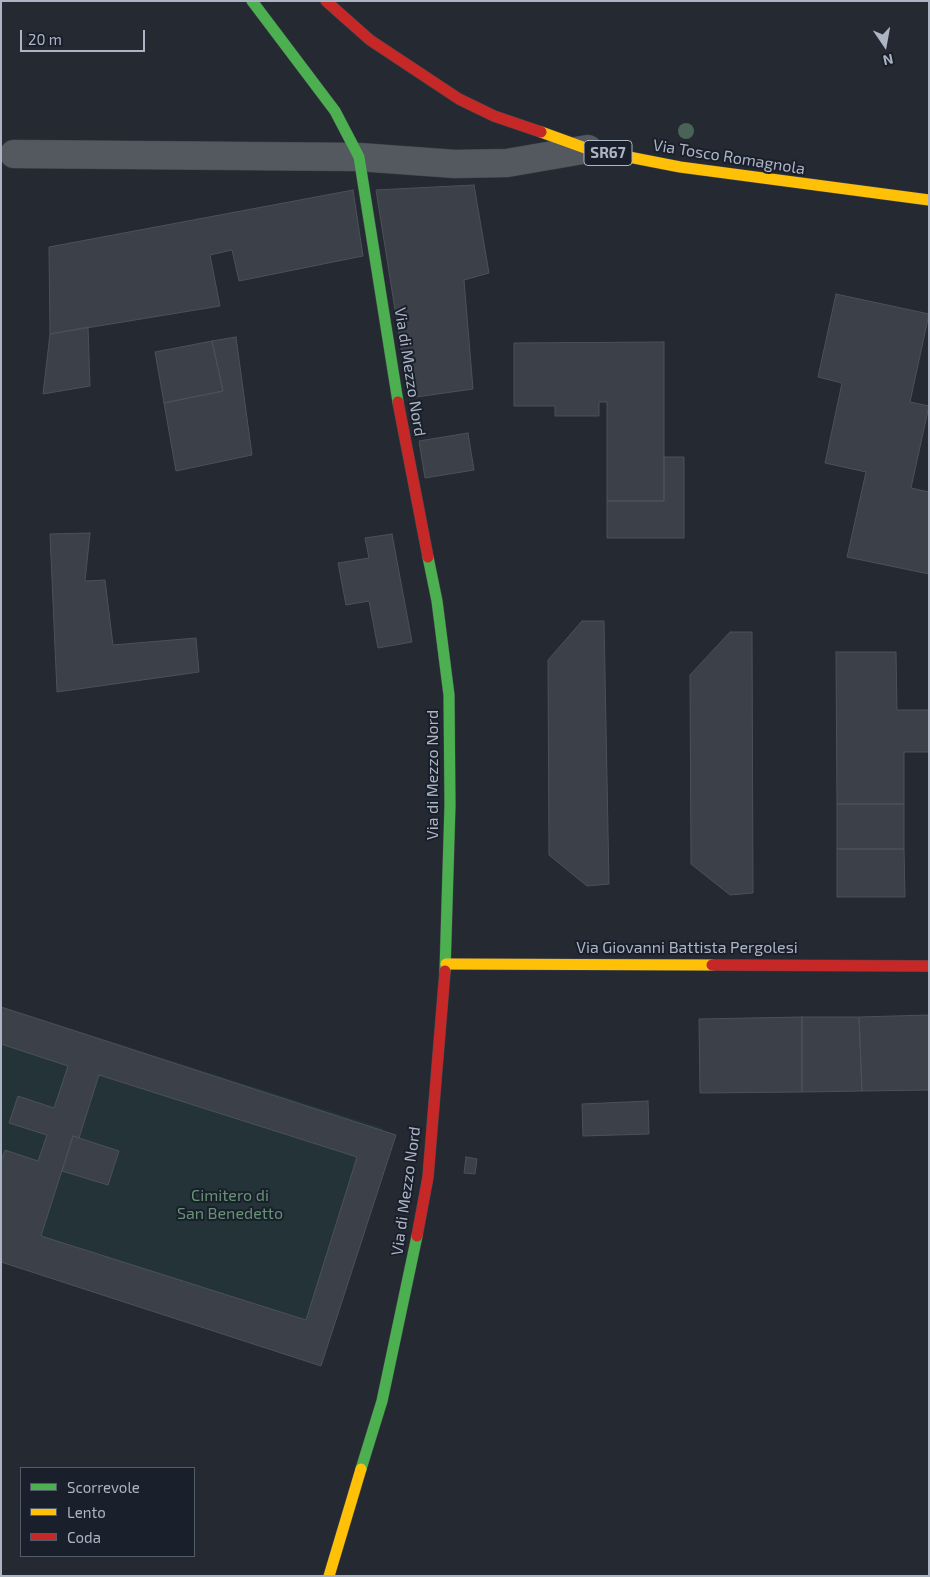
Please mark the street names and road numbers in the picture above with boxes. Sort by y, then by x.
street label: Via Tosco Romagnola [652,135,806,179]
road number: SR67 [584,140,632,166]
street label: Via di Mezzo Nord [390,306,430,438]
street label: Via di Mezzo Nord [423,710,443,840]
street label: Via Giovanni Battista Pergolesi [576,938,798,958]
street label: Via di Mezzo Nord [387,1125,425,1257]

